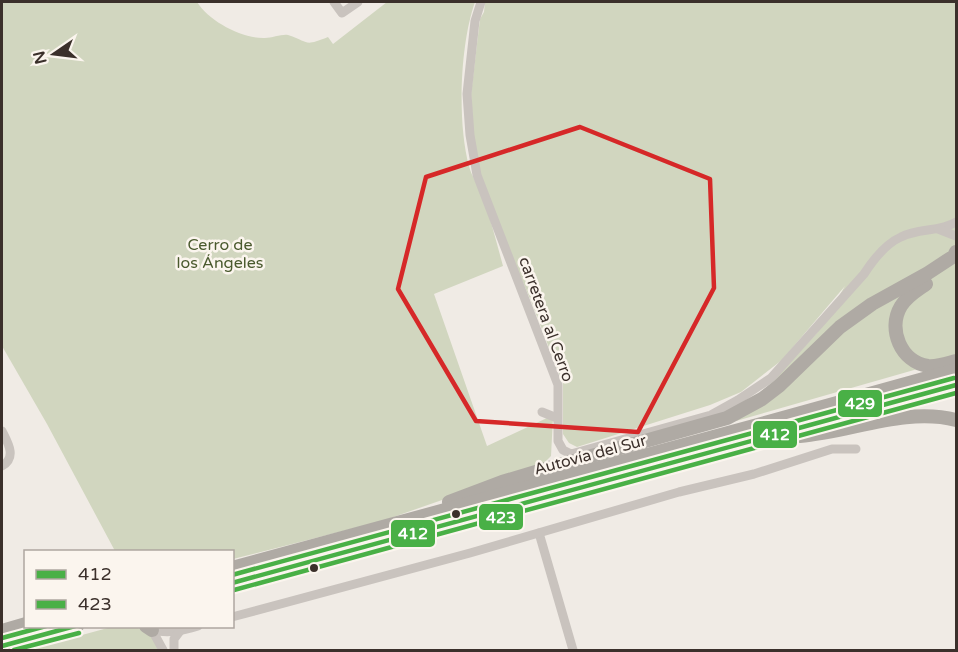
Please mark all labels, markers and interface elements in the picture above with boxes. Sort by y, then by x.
north arrow [24,24,84,84]
text: N [29,49,52,66]
park label: Cerro de los Ángeles [176,235,264,273]
street label: carretera al Cerro [514,254,578,385]
line badge: 429 [837,389,883,418]
text: 429 [845,394,875,414]
line badge: 412 [752,420,798,449]
text: 412 [760,425,790,445]
street label: Autovía del Sur [532,430,649,480]
line badge: 423 [478,503,524,531]
unlabelled marker [450,508,462,520]
text: 423 [486,508,516,528]
line badge: 412 [390,519,436,548]
text: 412 [398,524,428,544]
legend [24,550,234,628]
unlabelled marker [308,562,320,574]
text: 412 [78,563,112,585]
text: 423 [78,593,112,615]

